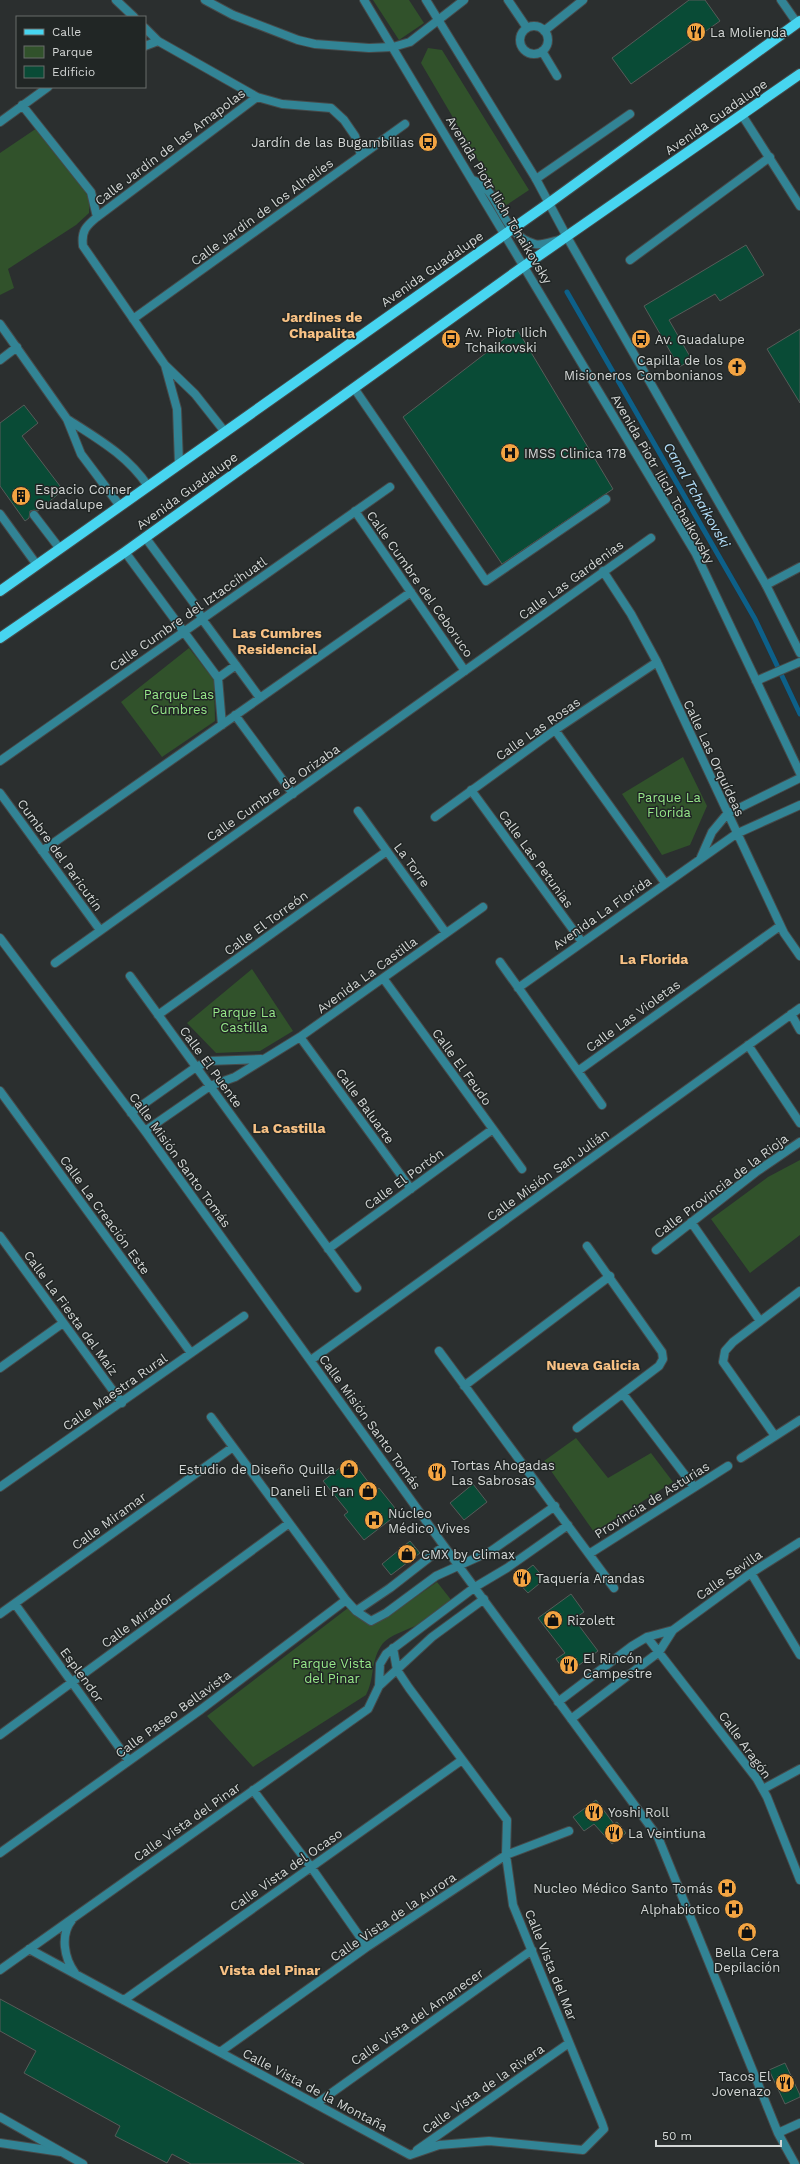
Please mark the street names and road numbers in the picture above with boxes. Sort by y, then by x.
street label: Avenida Guadalupe [662,76,770,158]
street label: Calle Jardín de las Amapolas [92,86,248,208]
street label: Avenida Piotr Ilich Tchaikovsky [443,113,555,287]
street label: Calle Jardín de los Alhelíes [188,155,336,269]
street label: Avenida Guadalupe [378,228,486,310]
street label: Avenida Piotr Ilich Tchaikovsky [608,392,718,567]
street label: Avenida Guadalupe [133,449,241,533]
street label: Calle Cumbre del Ceboruco [364,508,476,660]
street label: Calle Las Gardenias [516,537,626,623]
street label: Calle Cumbre del Iztaccíhuatl [107,554,269,674]
street label: Calle Las Rosas [493,694,583,764]
street label: Calle Las Orquídeas [680,697,748,819]
street label: Calle Cumbre de Orizaba [204,741,343,845]
street label: Cumbre del Paricutín [14,796,106,914]
street label: Calle Las Petunias [496,807,577,911]
street label: La Torre [391,840,433,890]
street label: Avenida La Florida [550,873,655,953]
street label: Calle El Torreón [221,888,311,958]
street label: Avenida La Castilla [314,933,421,1016]
street label: Calle Las Violetas [583,977,683,1055]
street label: Calle El Puente [176,1023,246,1111]
street label: Calle El Feudo [429,1026,495,1108]
street label: Calle Baluarte [333,1065,397,1147]
street label: Calle Misión Santo Tomás [126,1090,234,1230]
street label: Calle Misión San Julián [484,1126,612,1224]
street label: Calle Provincia de la Rioja [651,1130,791,1241]
street label: Calle El Portón [361,1145,447,1213]
street label: Calle La Creación Este [57,1153,153,1277]
street label: Calle La Fiesta del Maíz [21,1248,121,1378]
street label: Calle Maestra Rural [60,1350,170,1434]
street label: Calle Misión Santo Tomás [316,1352,424,1492]
street label: Provincia de Asturias [592,1458,712,1542]
street label: Calle Miramar [69,1489,149,1553]
street label: Calle Sevilla [693,1546,766,1603]
street label: Calle Mirador [98,1589,176,1651]
street label: Esplendor [57,1645,107,1705]
street label: Calle Paseo Bellavista [112,1667,234,1761]
street label: Calle Aragón [716,1708,774,1782]
street label: Calle Vista del Pinar [131,1779,243,1865]
street label: Calle Vista del Ocaso [227,1825,345,1915]
street label: Calle Vista de la Aurora [327,1869,459,1965]
street label: Calle Vista del Mar [522,1907,580,2023]
street label: Calle Vista del Amanecer [348,1965,486,2069]
street label: Calle Vista de la Rivera [419,2041,548,2137]
street label: Calle Vista de la Montaña [240,2045,391,2135]

